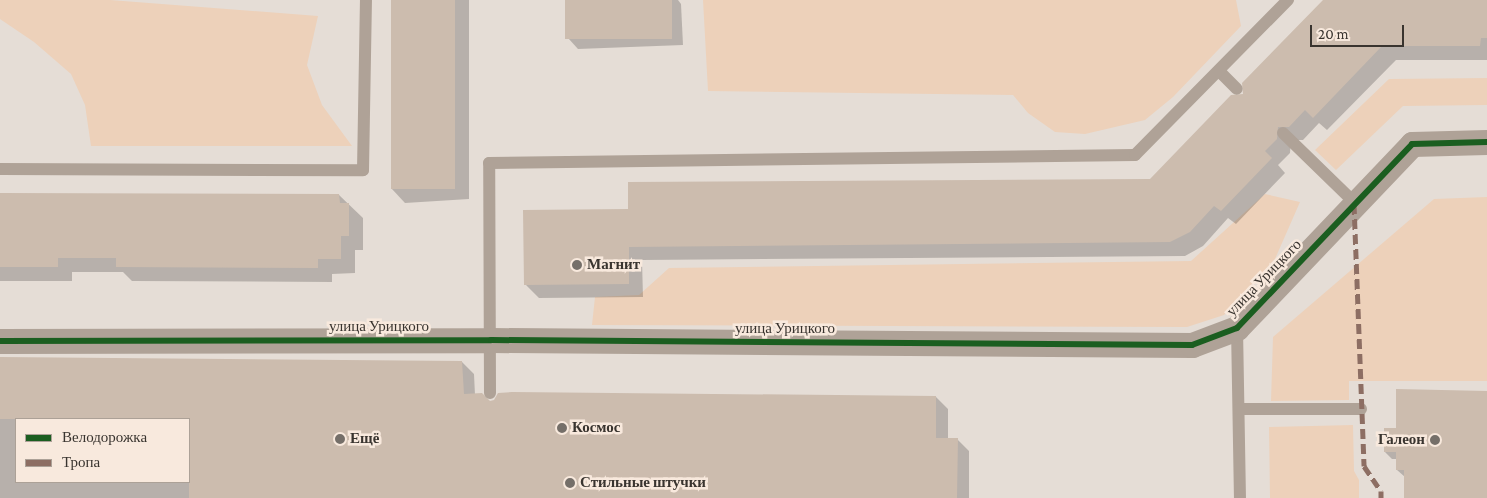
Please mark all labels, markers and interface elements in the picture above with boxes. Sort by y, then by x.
scale bar [1312,15,1406,47]
text: 20 m [1318,26,1349,42]
street label: улица Урицкого [1223,236,1305,320]
place label: Магнит [587,256,640,274]
marker: Магнит [571,259,583,271]
street label: улица Урицкого [329,318,429,336]
street label: улица Урицкого [735,320,835,338]
legend [15,418,190,483]
place label: Космос [572,419,620,437]
marker: Космос [556,422,568,434]
text: Велодорожка [62,429,147,445]
place label: Ещё [350,430,379,448]
place label: Галеон [1378,431,1425,449]
marker: Ещё [334,433,346,445]
marker: Галеон [1429,434,1441,446]
text: Тропа [62,454,100,470]
place label: Стильные штучки [580,474,706,492]
marker: Стильные штучки [564,477,576,489]

